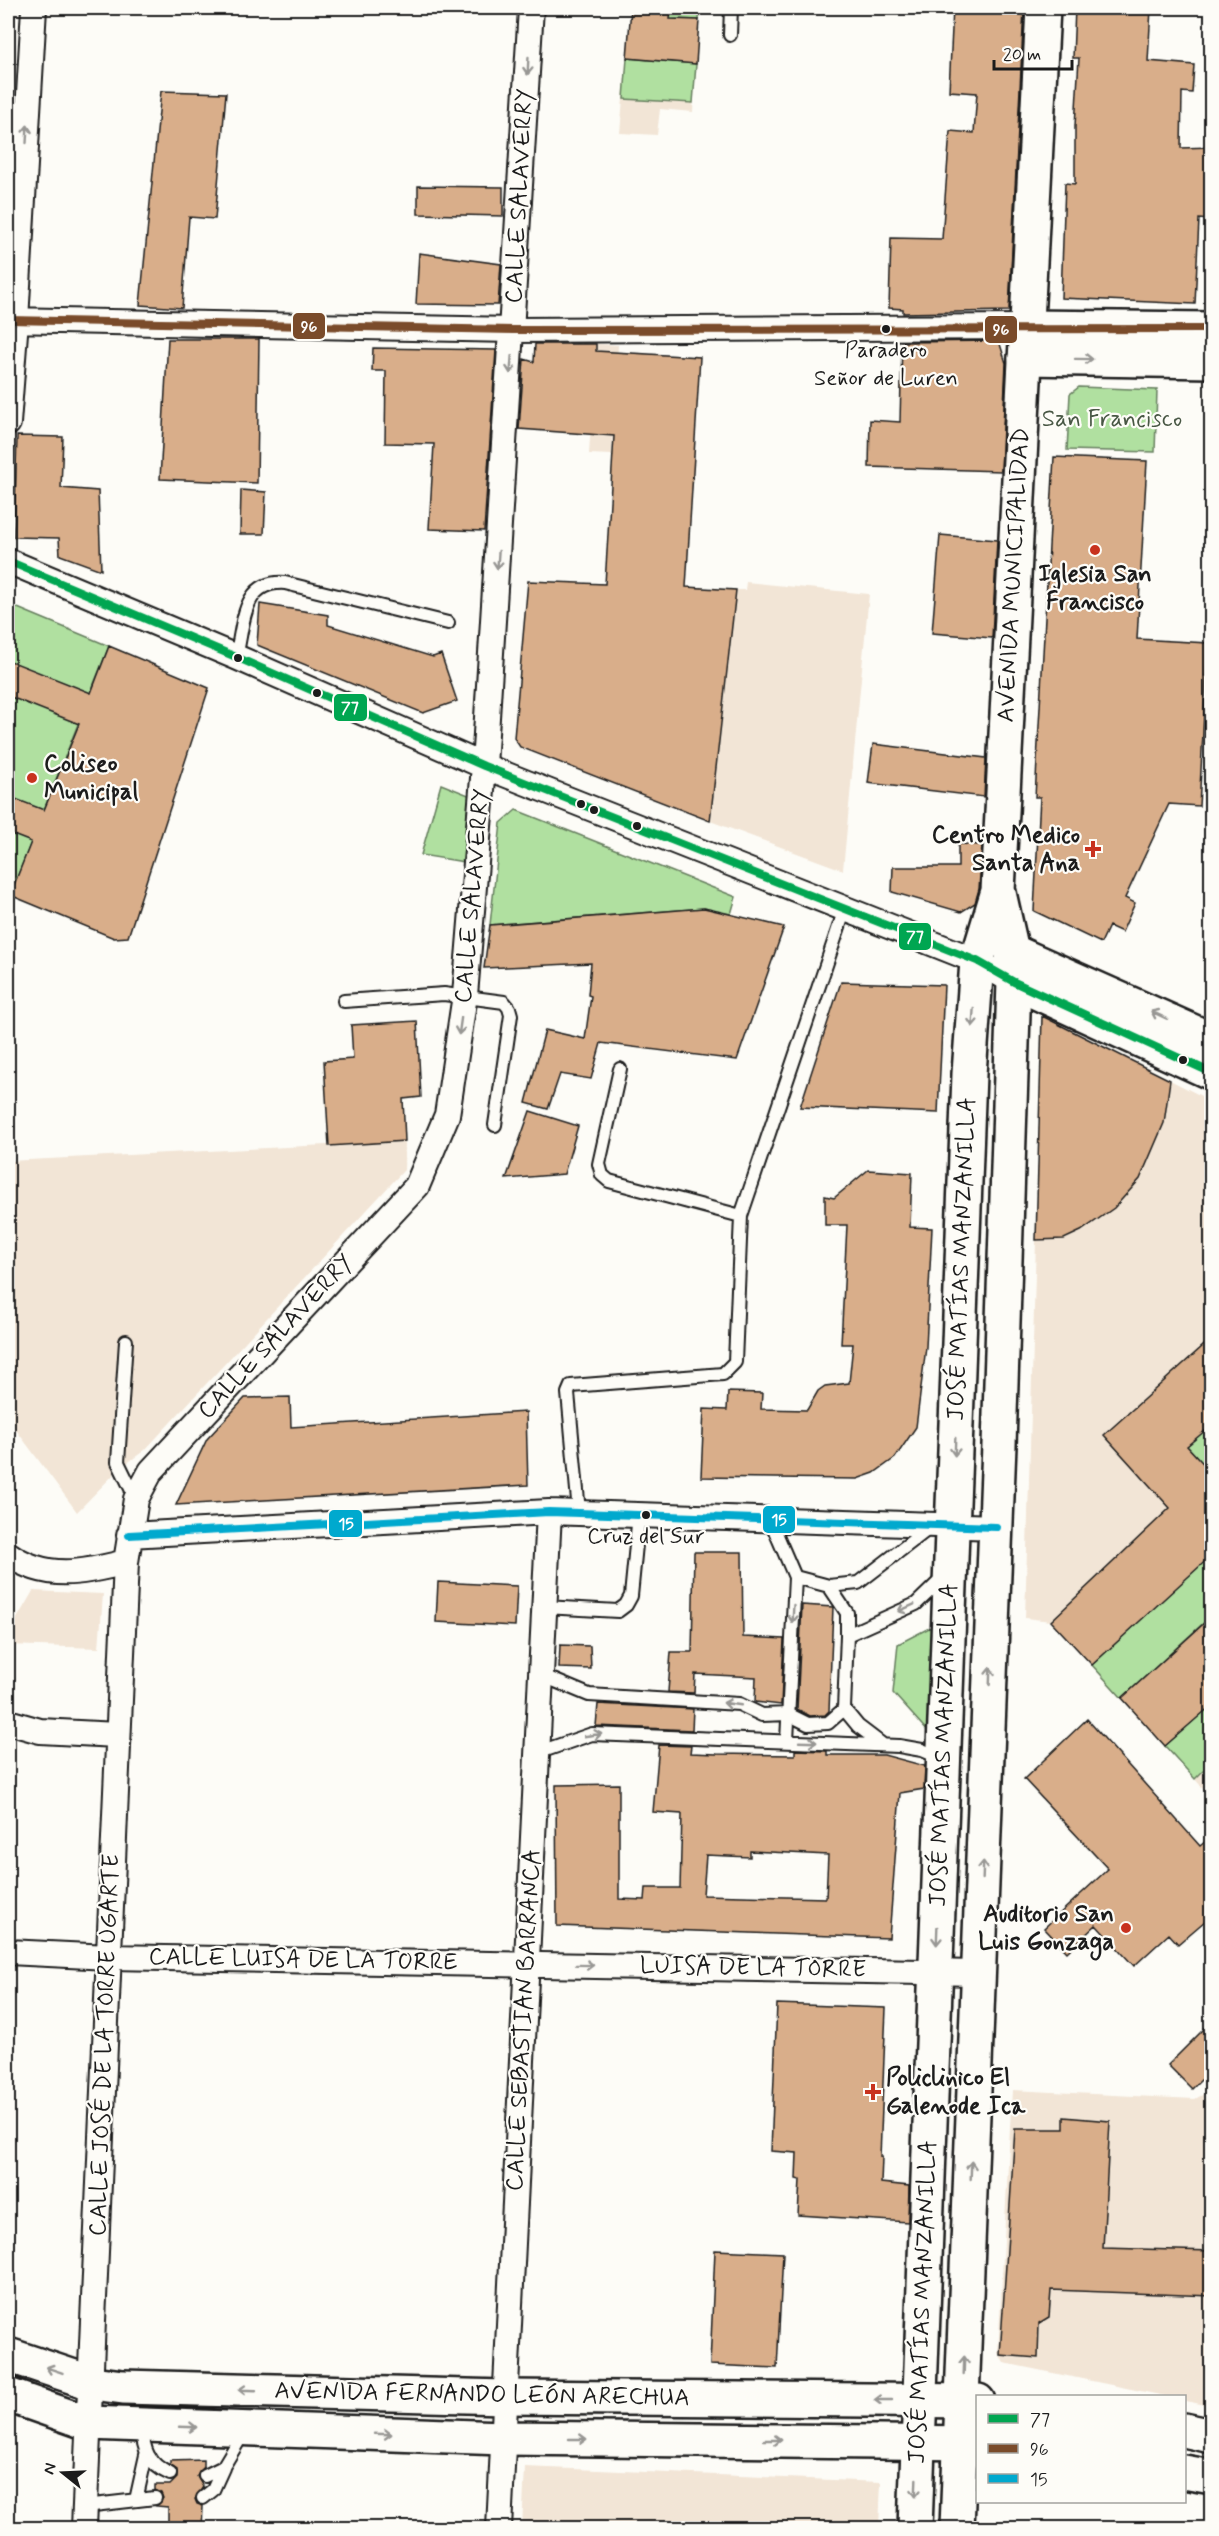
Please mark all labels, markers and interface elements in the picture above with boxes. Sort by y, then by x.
scale bar [994,33,1072,71]
text: 20 m [1003,43,1041,67]
one-way arrow [522,55,533,75]
street label: CALLE SALAVERRY [499,88,541,304]
one-way arrow [21,124,32,144]
line badge: 96 [292,312,326,340]
line badge: 96 [984,315,1018,344]
text: 96 [301,317,317,338]
text: 96 [993,320,1009,341]
marker: Paradero Señor de Luren [880,323,892,335]
place label: Paradero Señor de Luren [814,337,958,393]
one-way arrow [1073,353,1093,365]
one-way arrow [505,355,516,375]
park label: San Francisco [1042,404,1182,435]
street label: AVENIDA MUNICIPALIDAD [991,427,1037,723]
marker: Iglesia San Francisco [1088,543,1102,557]
one-way arrow [492,550,503,569]
place label: Iglesia San Francisco [1038,559,1152,618]
unlabelled marker [232,652,244,664]
unlabelled marker [311,687,323,699]
line badge: 77 [333,693,368,722]
text: 77 [341,698,359,719]
place label: Coliseo Municipal [44,749,138,808]
marker: Coliseo Municipal [25,771,39,785]
street label: CALLE SALAVERRY [448,788,498,1004]
unlabelled marker [575,798,587,810]
unlabelled marker [588,804,600,816]
unlabelled marker [631,820,643,832]
place label: Centro Medico Santa Ana [932,820,1080,879]
marker: Centro Medico Santa Ana [1084,840,1102,858]
line badge: 77 [898,922,932,951]
text: 77 [906,927,924,948]
one-way arrow [967,1007,978,1027]
one-way arrow [1150,1009,1168,1020]
one-way arrow [455,1016,466,1036]
unlabelled marker [1177,1054,1189,1066]
street label: JOSÉ MATÍAS MANZANILLA [939,1097,983,1421]
street label: CALLE SALAVERRY [191,1248,361,1426]
one-way arrow [950,1437,961,1457]
line badge: 15 [762,1505,796,1534]
line badge: 15 [328,1509,363,1538]
marker: Cruz del Sur [640,1509,652,1521]
text: 15 [771,1510,787,1531]
text: 15 [338,1514,354,1535]
place label: Cruz del Sur [587,1523,705,1551]
street label: JOSÉ MATÍAS MANZANILLA [921,1583,965,1907]
one-way arrow [898,1603,916,1614]
one-way arrow [787,1604,798,1624]
one-way arrow [985,1666,996,1686]
one-way arrow [723,1699,742,1710]
one-way arrow [582,1730,602,1741]
one-way arrow [798,1736,818,1748]
street label: CALLE SEBASTIAN BARRANCA [500,1848,548,2192]
street label: CALLE JOSÉ DE LA TORRE UGARTE [81,1853,127,2237]
one-way arrow [977,1861,988,1881]
place label: Auditorio San Luis Gonzaga [978,1899,1114,1961]
marker: Auditorio San Luis Gonzaga [1119,1921,1133,1935]
one-way arrow [931,1926,942,1946]
street label: CALLE LUISA DE LA TORRE [148,1942,458,1978]
street label: LUISA DE LA TORRE [640,1951,866,1985]
one-way arrow [574,1959,594,1971]
place label: Policlinico El Galenode Ica [886,2063,1026,2122]
marker: Policlinico El Galenode Ica [864,2083,882,2101]
street label: JOSÉ MATÍAS MANZANILLA [900,2140,944,2464]
one-way arrow [965,2161,977,2181]
one-way arrow [958,2356,969,2376]
one-way arrow [45,2364,64,2375]
street label: AVENIDA FERNANDO LEÓN ARECHUA [274,2376,690,2414]
one-way arrow [237,2385,257,2396]
one-way arrow [873,2394,893,2406]
legend [976,2395,1186,2503]
text: 77 [1030,2408,1050,2432]
one-way arrow [178,2422,198,2433]
one-way arrow [373,2428,393,2440]
one-way arrow [568,2433,588,2445]
one-way arrow [763,2434,783,2446]
text: 96 [1030,2438,1049,2462]
north arrow [33,2443,93,2503]
text: N [39,2461,62,2477]
text: 15 [1030,2468,1048,2492]
one-way arrow [911,2477,922,2497]

